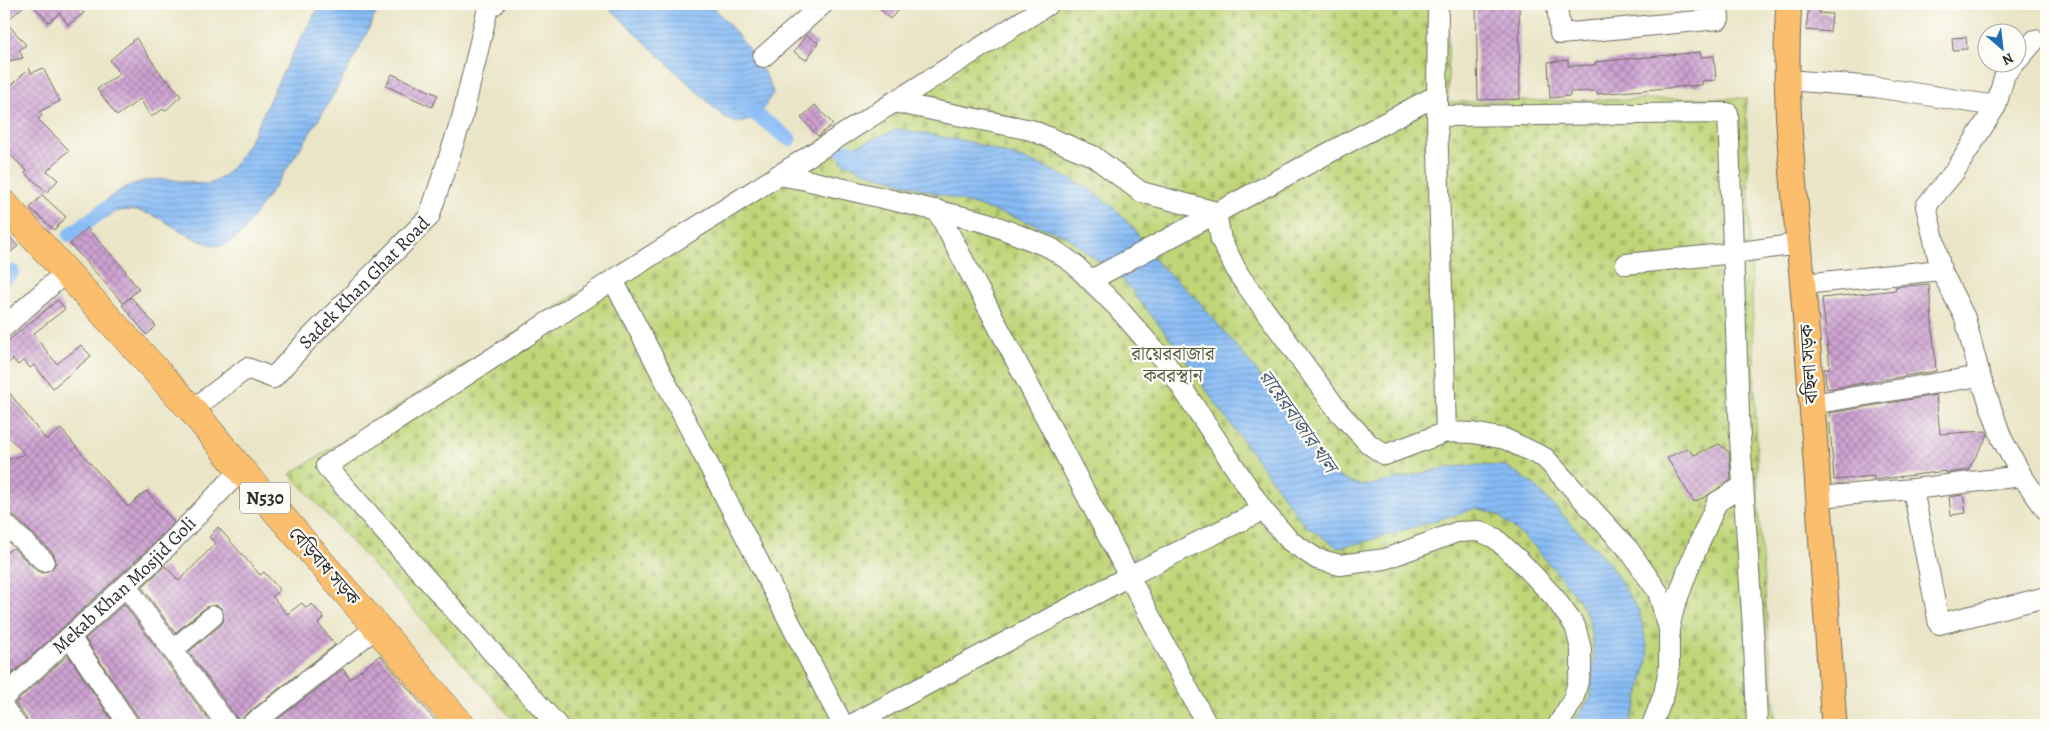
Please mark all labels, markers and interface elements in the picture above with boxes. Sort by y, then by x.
north arrow [1978,22,2028,72]
text: N [1999,48,2017,70]
street label: Sadek Khan Ghat Road [293,210,436,355]
street label: বছিলা সড়ক [1793,323,1825,406]
park label: রায়েরবাজার কবরস্থান [1130,341,1216,389]
water label: রায়েরবাজার খাল [1252,364,1346,481]
road number: N530 [240,482,290,514]
street label: Mekab Khan Mosjid Goli [46,511,202,660]
street label: বেড়িবাধ সড়ক [282,521,366,611]

